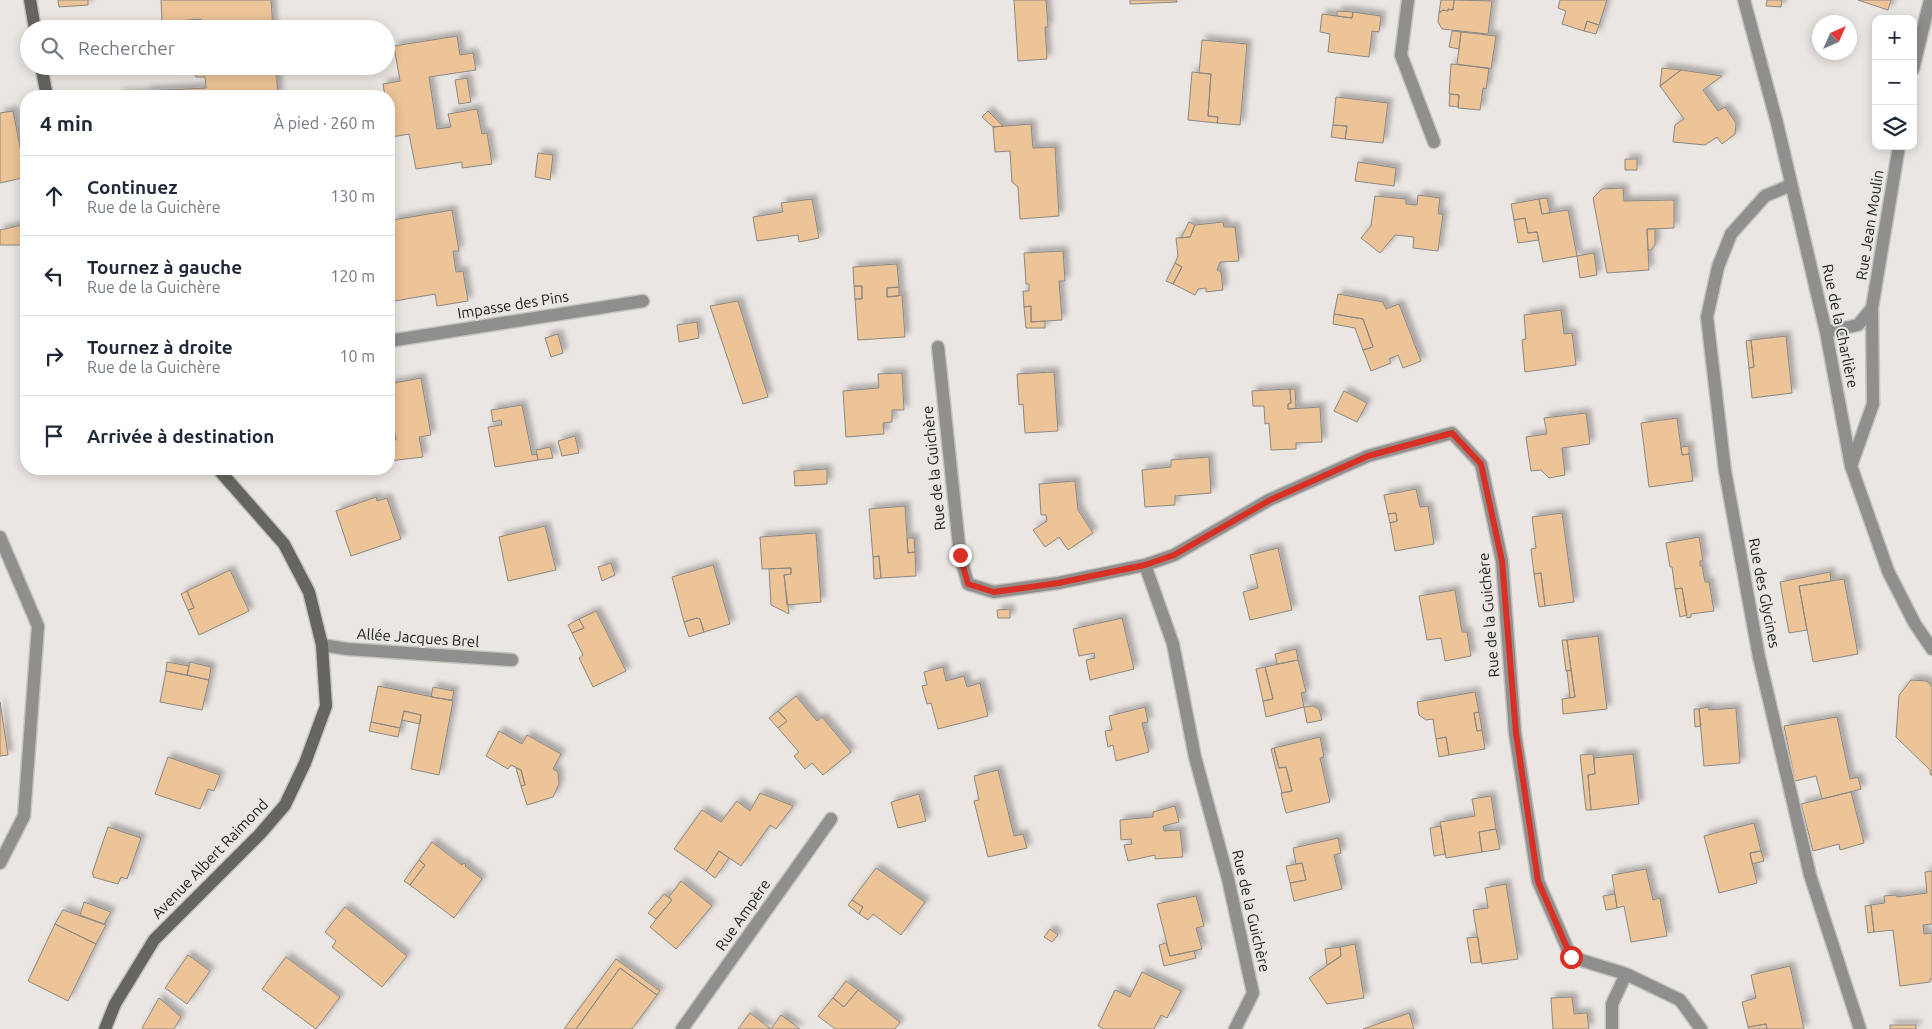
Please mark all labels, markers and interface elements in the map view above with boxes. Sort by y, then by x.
north arrow [1812,15,1857,60]
map controls [1872,15,1917,150]
button: + [1872,15,1917,60]
search box [20,20,395,75]
icon: search [38,34,66,62]
text: Rechercher [78,37,175,59]
button: − [1872,60,1917,105]
button: layers [1872,105,1917,150]
text: 4 min [40,111,93,135]
text: À pied · 260 m [274,114,375,132]
street label: Rue Jean Moulin [1852,169,1887,281]
text: Continuez [87,176,177,198]
icon: ahead [40,182,68,210]
text: 130 m [330,187,375,205]
text: Rue de la Guichère [87,198,221,216]
text: Tournez à gauche [87,256,242,278]
icon: left [40,262,68,290]
street label: Rue de la Charlière [1819,262,1862,389]
text: 120 m [330,267,375,285]
text: Rue de la Guichère [87,278,221,296]
street label: Impasse des Pins [456,287,570,322]
text: Tournez à droite [87,336,233,358]
icon: right [40,342,68,370]
text: 10 m [339,347,375,365]
text: Rue de la Guichère [87,358,221,376]
street label: Rue de la Guichère [919,405,948,531]
icon: arrive [40,422,68,450]
text: Arrivée à destination [87,425,274,447]
street label: Rue des Glycines [1745,536,1783,649]
route end [949,544,972,567]
street label: Rue de la Guichère [1475,552,1502,678]
street label: Allée Jacques Brel [356,625,480,650]
street label: Avenue Albert Raimond [148,795,271,922]
street label: Rue de la Guichère [1229,848,1274,974]
street label: Rue Ampère [712,876,773,954]
route start [1560,946,1583,969]

